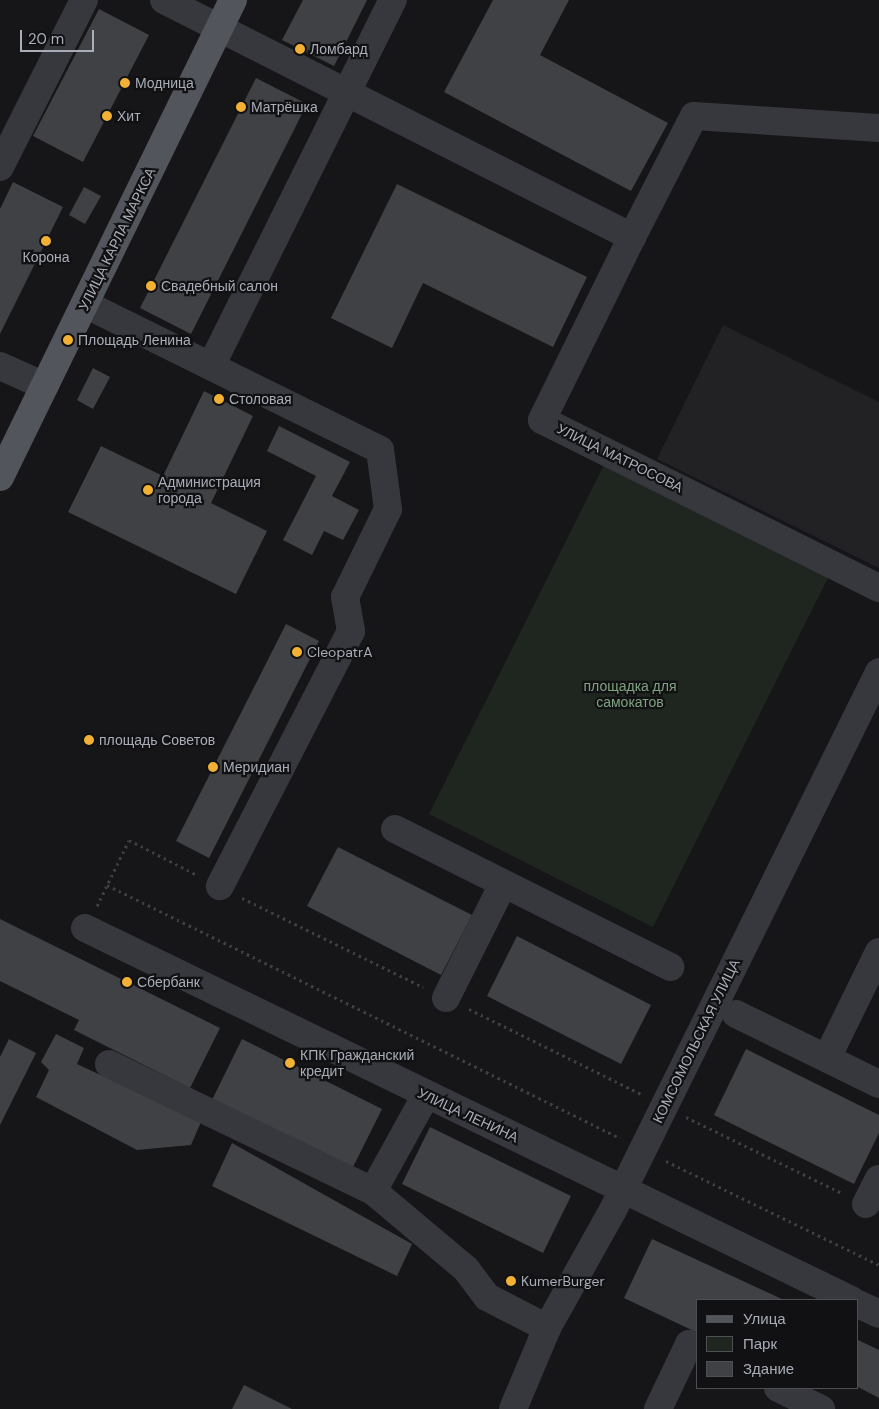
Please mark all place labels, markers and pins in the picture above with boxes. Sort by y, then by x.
place label: Ломбард [310,41,368,57]
marker: Ломбард [294,43,306,55]
place label: Модница [135,75,194,91]
marker: Модница [119,77,131,89]
place label: Матрёшка [251,99,318,115]
marker: Матрёшка [235,101,247,113]
place label: Хит [117,108,141,124]
marker: Хит [101,110,113,122]
marker: Корона [40,235,52,247]
place label: Корона [22,249,70,265]
place label: Свадебный салон [161,278,278,294]
marker: Свадебный салон [145,280,157,292]
place label: Площадь Ленина [78,332,191,348]
marker: Площадь Ленина [62,334,74,346]
place label: Столовая [229,391,292,407]
marker: Столовая [213,393,225,405]
place label: Администрация города [158,474,261,507]
marker: Администрация города [142,484,154,496]
place label: CleopatrA [307,644,373,660]
marker: CleopatrA [291,646,303,658]
place label: площадь Советов [99,732,215,748]
marker: площадь Советов [83,734,95,746]
place label: Меридиан [223,759,290,775]
marker: Меридиан [207,761,219,773]
place label: Сбербанк [137,974,200,990]
marker: Сбербанк [121,976,133,988]
place label: КПК Гражданский кредит [300,1047,414,1080]
marker: КПК Гражданский кредит [284,1057,296,1069]
place label: KumerBurger [521,1273,605,1289]
marker: KumerBurger [505,1275,517,1287]

